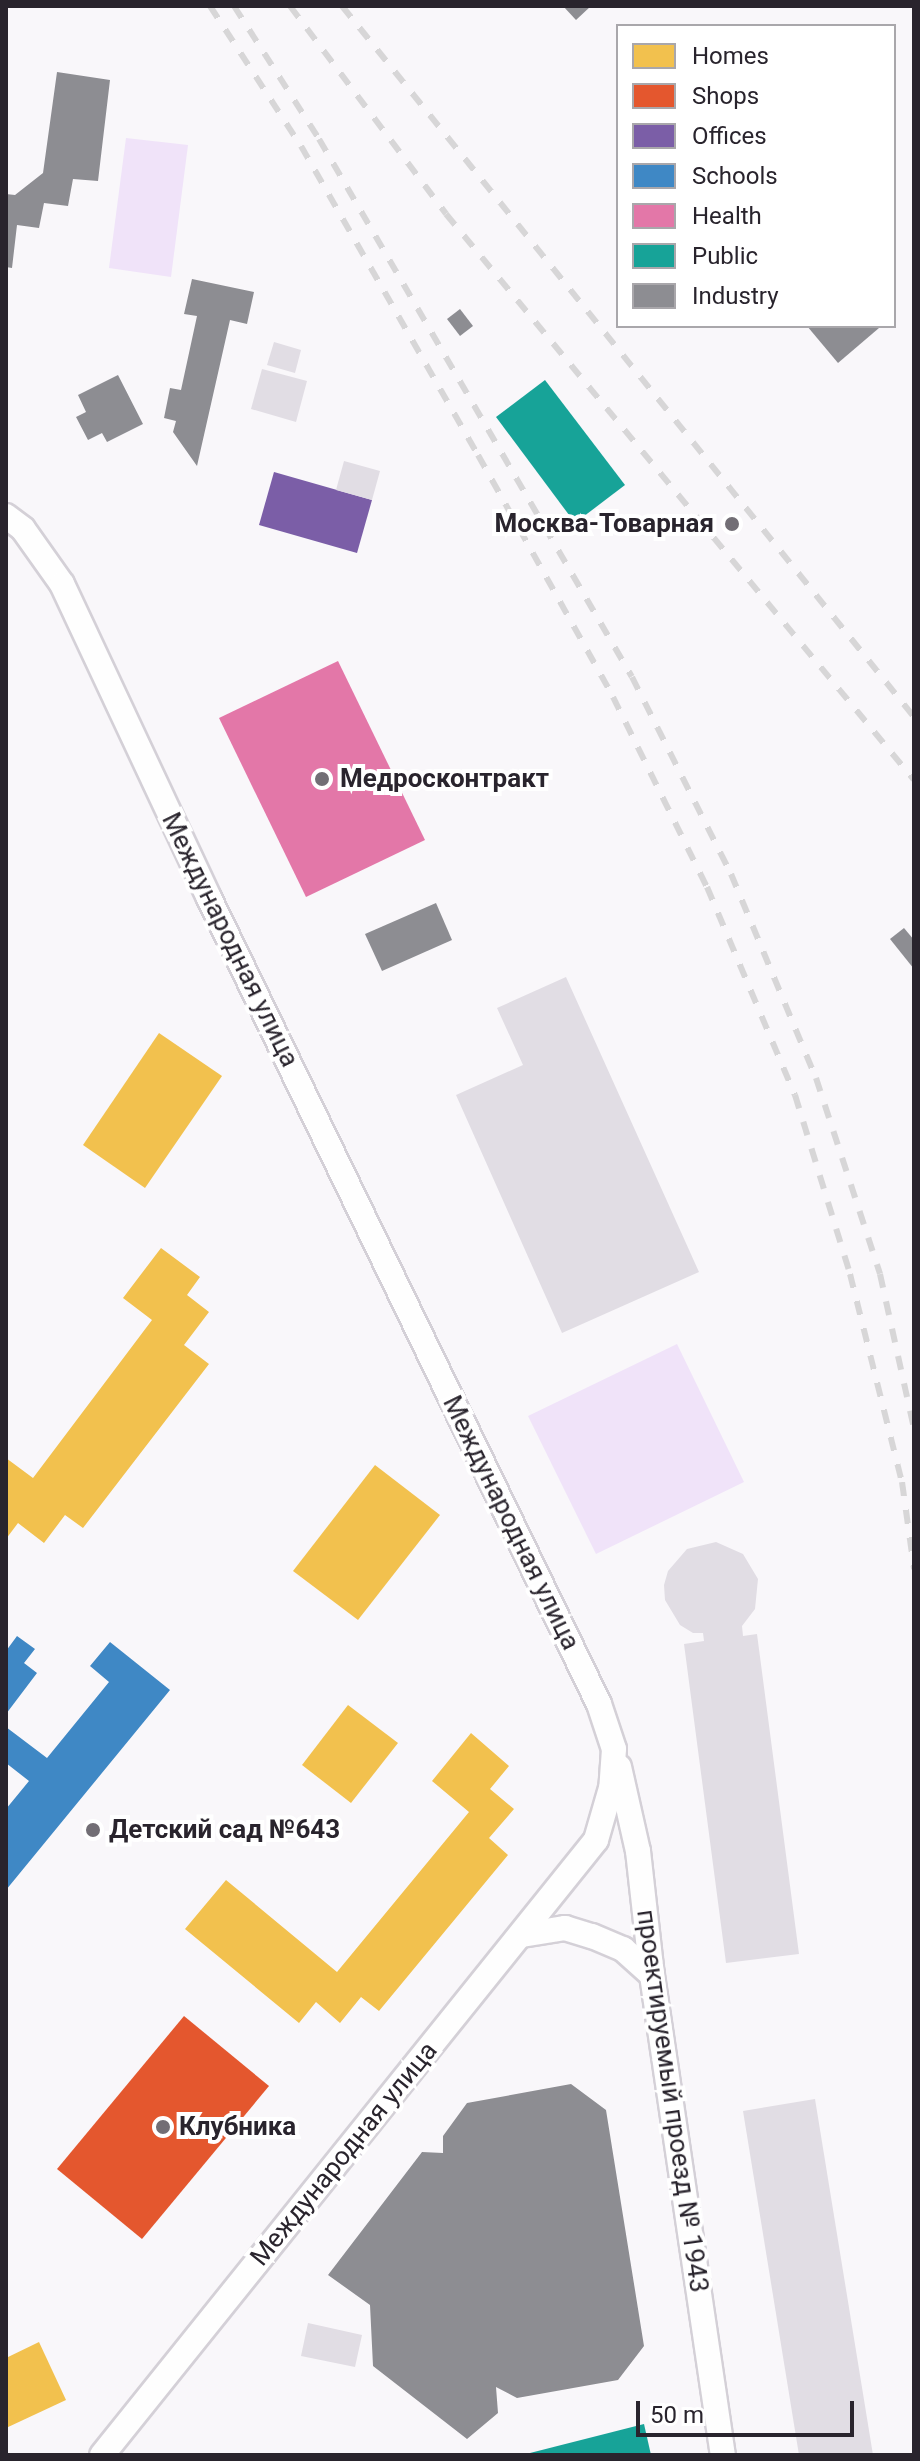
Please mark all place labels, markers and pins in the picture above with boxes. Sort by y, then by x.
place label: Москва-Товарная [495,508,714,540]
marker: Москва-Товарная [721,513,743,535]
place label: Медросконтракт [340,763,549,795]
marker: Медросконтракт [311,768,333,790]
place label: Детский сад №643 [109,1814,340,1846]
marker: Детский сад №643 [84,1821,102,1839]
place label: Клубника [179,2111,296,2143]
marker: Клубника [154,2118,172,2136]

